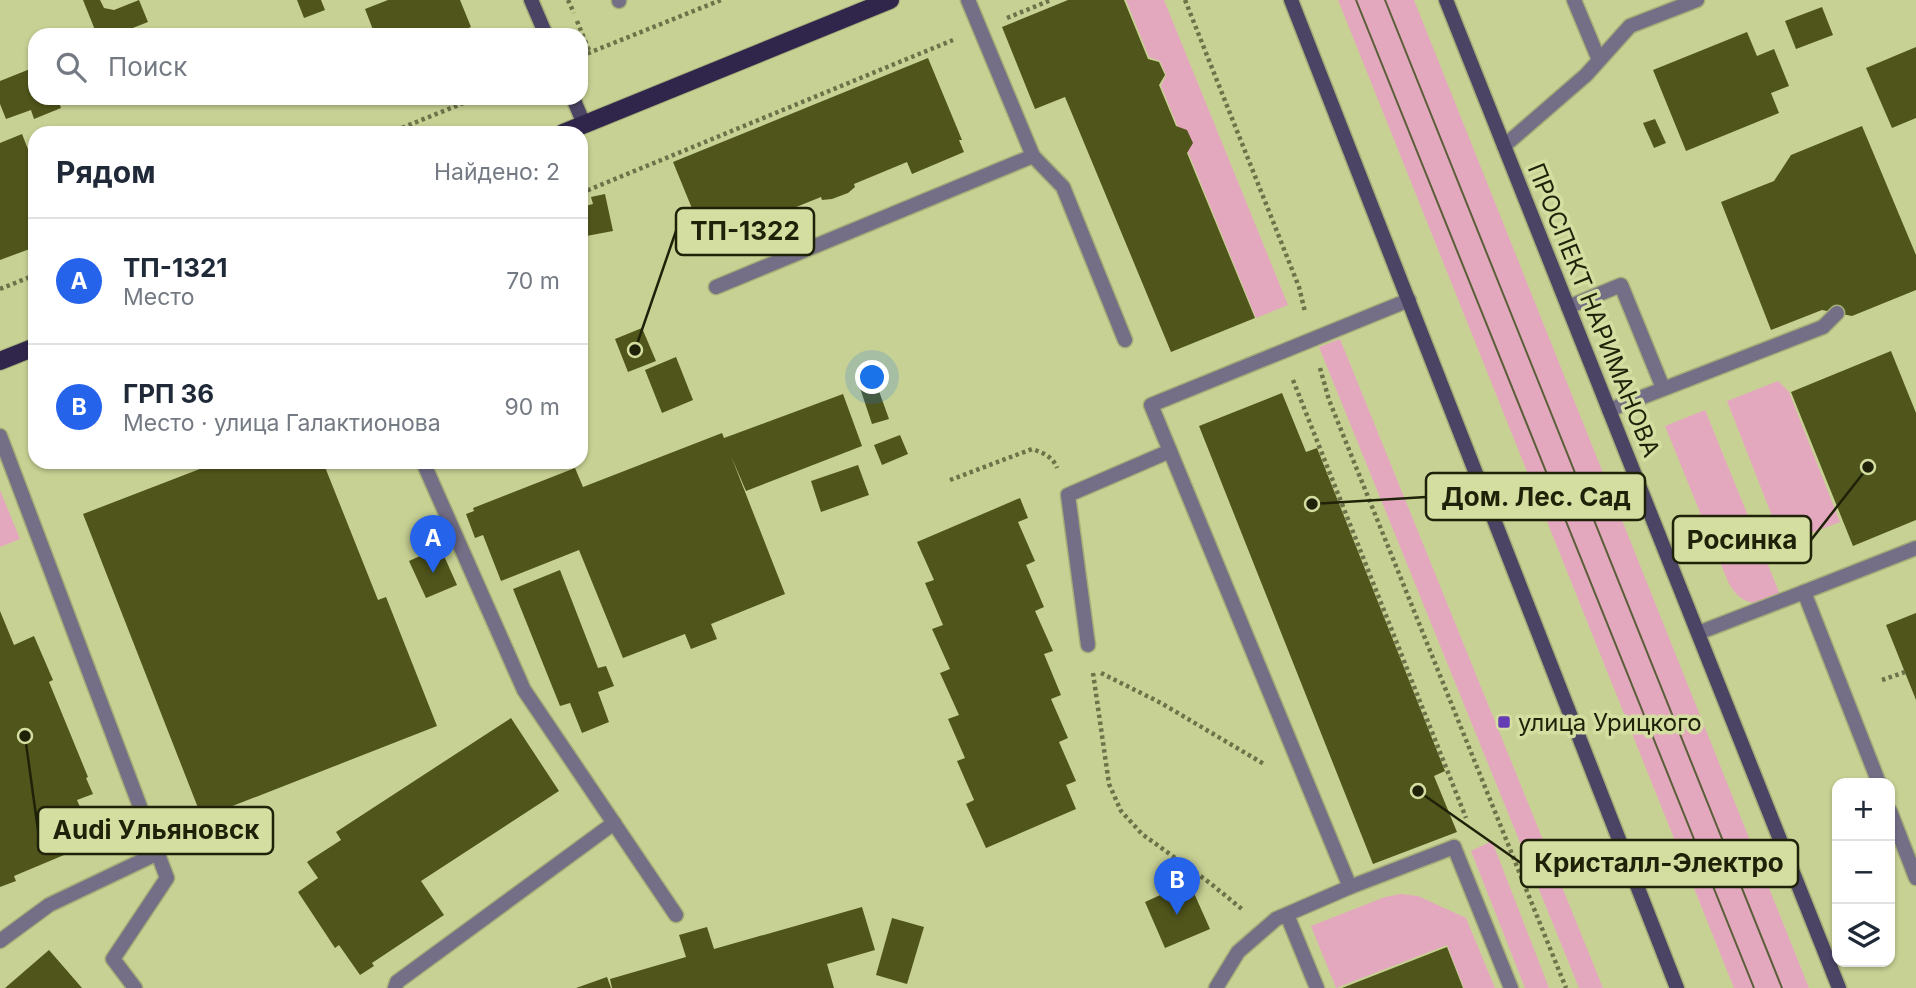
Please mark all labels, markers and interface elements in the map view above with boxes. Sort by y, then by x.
search box [28,28,588,105]
icon: search [52,48,90,86]
text: Поиск [108,51,187,82]
text: Рядом [56,154,156,190]
text: Найдено: 2 [434,158,560,186]
street label: ПРОСПЕКТ НАРИМАНОВА [1522,159,1666,461]
callout: ТП-1322 [676,208,814,255]
text: ТП-1322 [690,215,800,246]
text: ТП-1321 [123,252,228,283]
text: A [70,267,88,295]
text: 70 m [506,267,560,295]
text: Место [123,283,194,311]
your location [855,360,889,394]
text: ГРП 36 [123,378,214,409]
text: B [71,393,87,421]
text: 90 m [505,393,560,421]
text: Место · улица Галактионова [123,409,441,437]
callout: Дом. Лес. Сад [1426,473,1645,520]
text: Дом. Лес. Сад [1441,481,1631,512]
pin: A [410,515,456,573]
callout: Росинка [1673,516,1811,563]
text: Росинка [1687,524,1797,555]
place label: улица Урицкого [1518,708,1702,737]
marker: улица Урицкого [1496,714,1512,730]
map controls [1832,778,1895,967]
button: + [1832,778,1895,841]
callout: Audi Ульяновск [38,807,273,854]
text: Audi Ульяновск [53,814,260,845]
callout: Кристалл-Электро [1521,840,1798,887]
button: − [1832,841,1895,904]
text: Кристалл-Электро [1534,847,1784,878]
pin: B [1154,857,1200,915]
button: layers [1832,904,1895,967]

